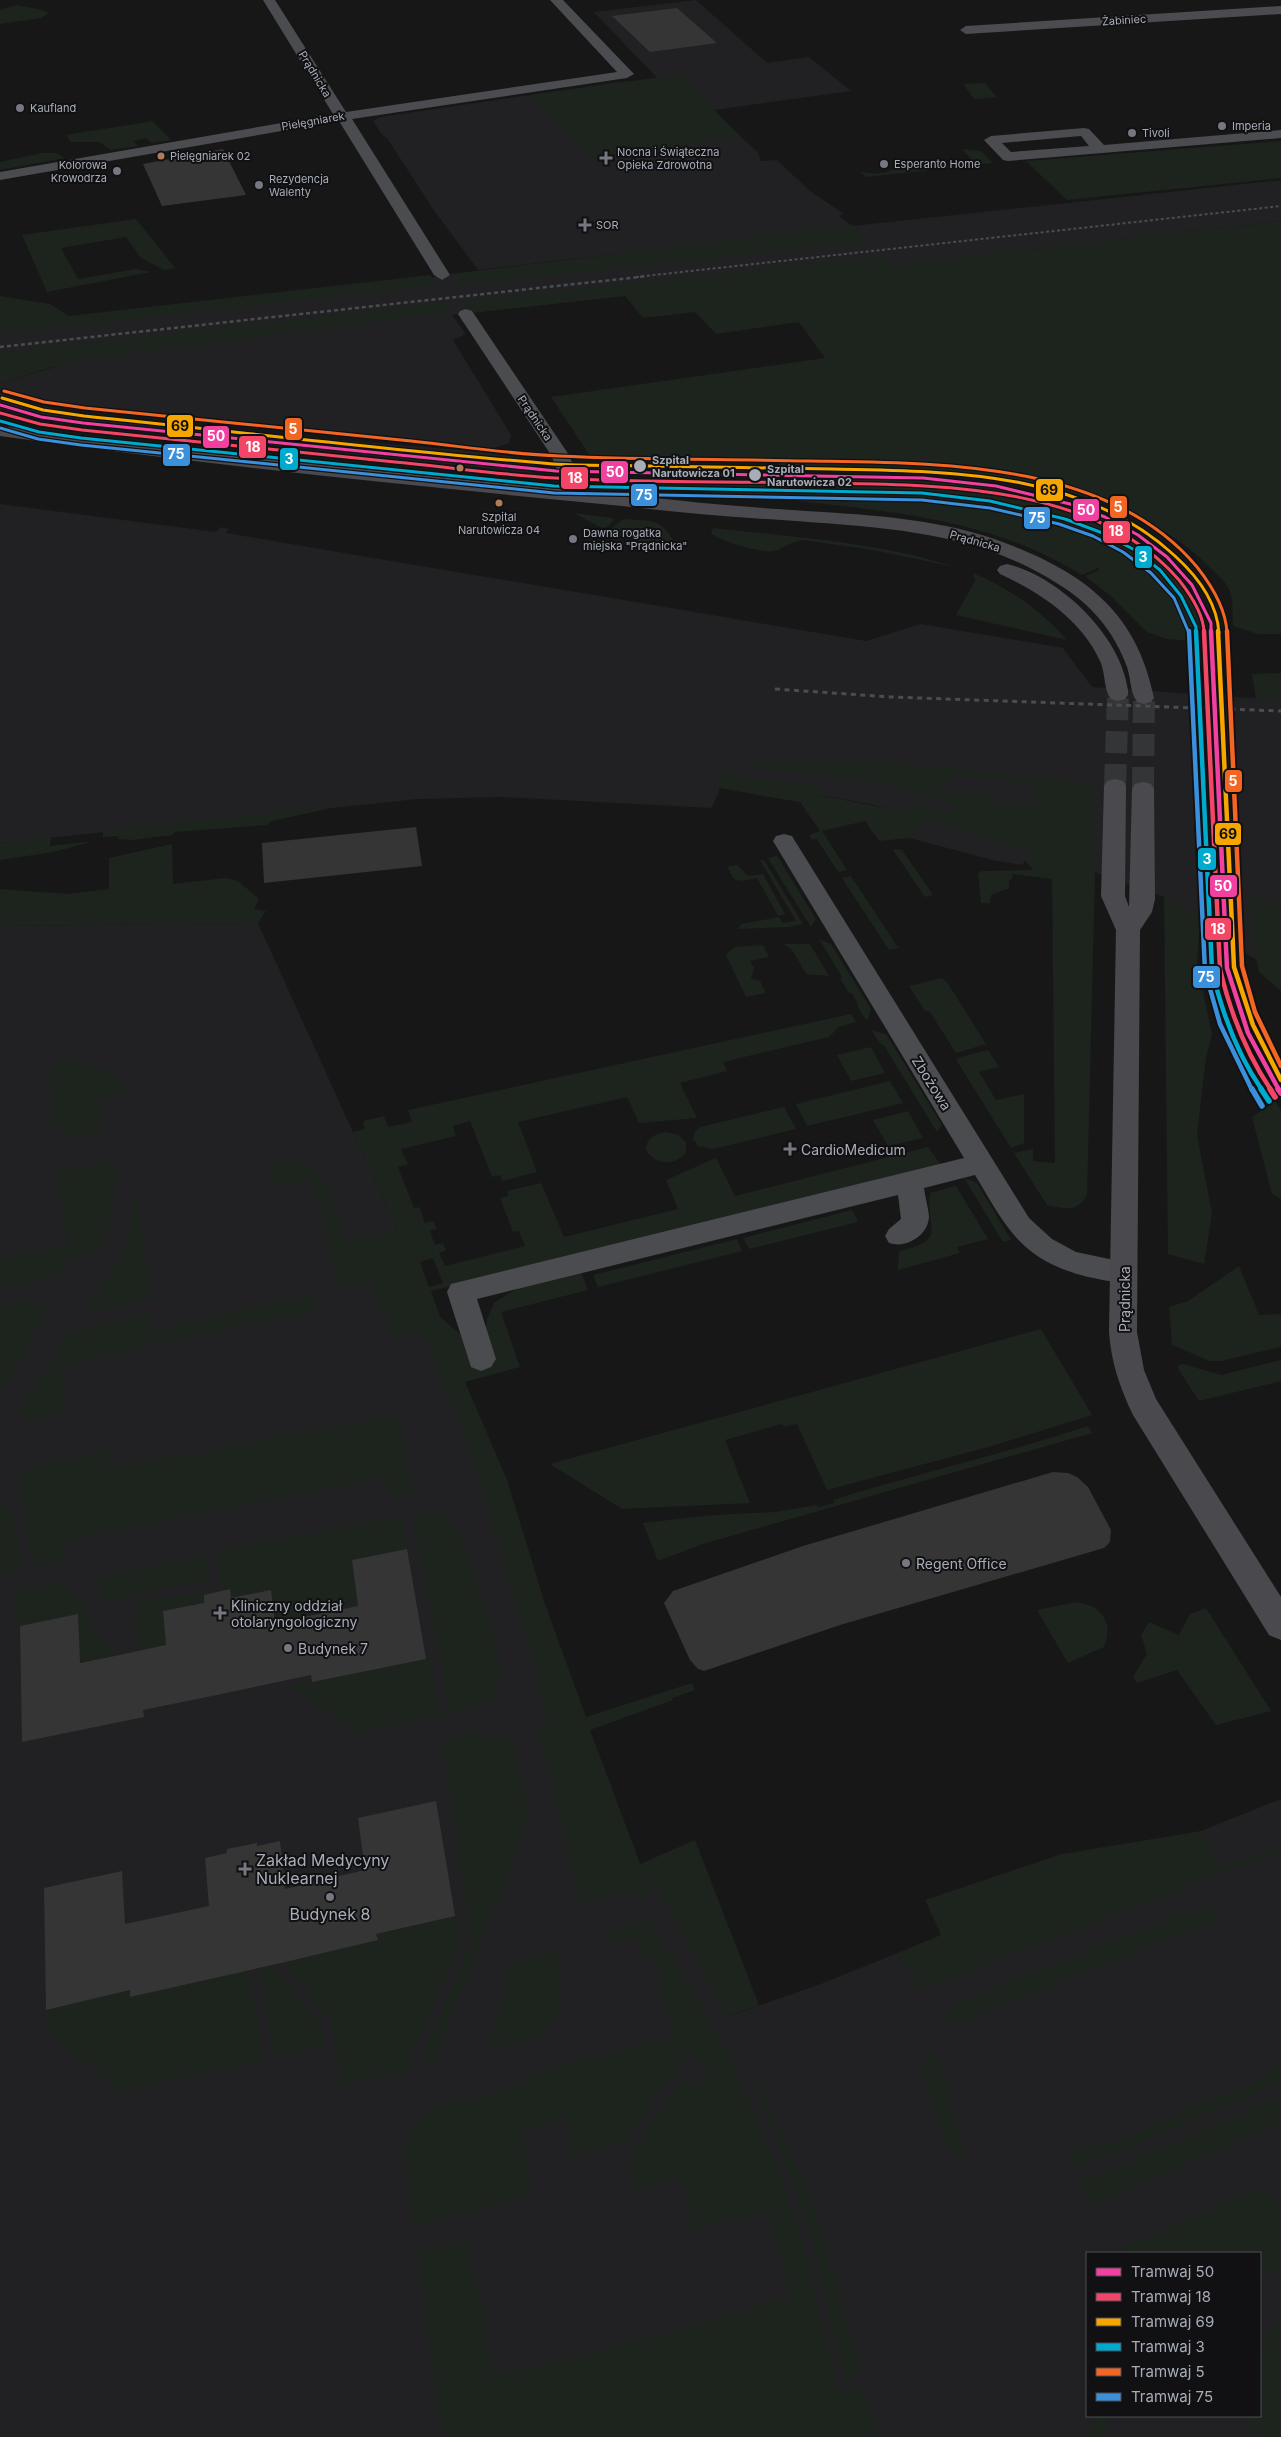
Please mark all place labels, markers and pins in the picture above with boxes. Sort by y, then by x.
place label: Kaufland [30,101,76,115]
marker: Kaufland [14,102,26,114]
place label: Imperia [1232,119,1271,133]
marker: Imperia [1216,120,1228,132]
place label: Tivoli [1142,126,1170,140]
marker: Tivoli [1126,127,1138,139]
place label: Nocna i Świąteczna Opieka Zdrowotna [617,145,719,172]
place label: Pielęgniarek 02 [170,149,250,163]
marker: Pielęgniarek 02 [156,151,166,161]
marker: Nocna i Świąteczna Opieka Zdrowotna [599,151,613,165]
place label: Esperanto Home [894,157,980,171]
place label: Kolorowa Krowodrza [51,158,107,185]
marker: Esperanto Home [878,158,890,170]
marker: Kolorowa Krowodrza [111,165,123,177]
place label: Rezydencja Walenty [269,172,329,199]
marker: Rezydencja Walenty [253,179,265,191]
marker: SOR [578,218,592,232]
place label: SOR [596,218,619,232]
place label: Szpital Narutowicza 01 [652,453,735,480]
marker: Szpital Narutowicza 01 [632,458,648,474]
place label: Szpital Narutowicza 02 [767,462,852,489]
unlabelled marker [455,463,465,473]
marker: Szpital Narutowicza 02 [747,467,763,483]
marker: Szpital Narutowicza 04 [494,498,504,508]
place label: Szpital Narutowicza 04 [458,510,540,537]
place label: Dawna rogatka miejska "Prądnicka" [583,526,687,553]
marker: Dawna rogatka miejska "Prądnicka" [567,533,579,545]
place label: CardioMedicum [801,1141,906,1158]
marker: CardioMedicum [783,1142,797,1156]
place label: Regent Office [916,1555,1007,1572]
marker: Regent Office [900,1557,912,1569]
place label: Kliniczny oddział otolaryngologiczny [231,1597,357,1630]
marker: Kliniczny oddział otolaryngologiczny [213,1606,227,1620]
place label: Budynek 7 [298,1640,368,1657]
marker: Budynek 7 [282,1642,294,1654]
place label: Zakład Medycyny Nuklearnej [256,1850,389,1888]
marker: Zakład Medycyny Nuklearnej [238,1862,252,1876]
marker: Budynek 8 [324,1891,336,1903]
place label: Budynek 8 [290,1904,370,1924]

